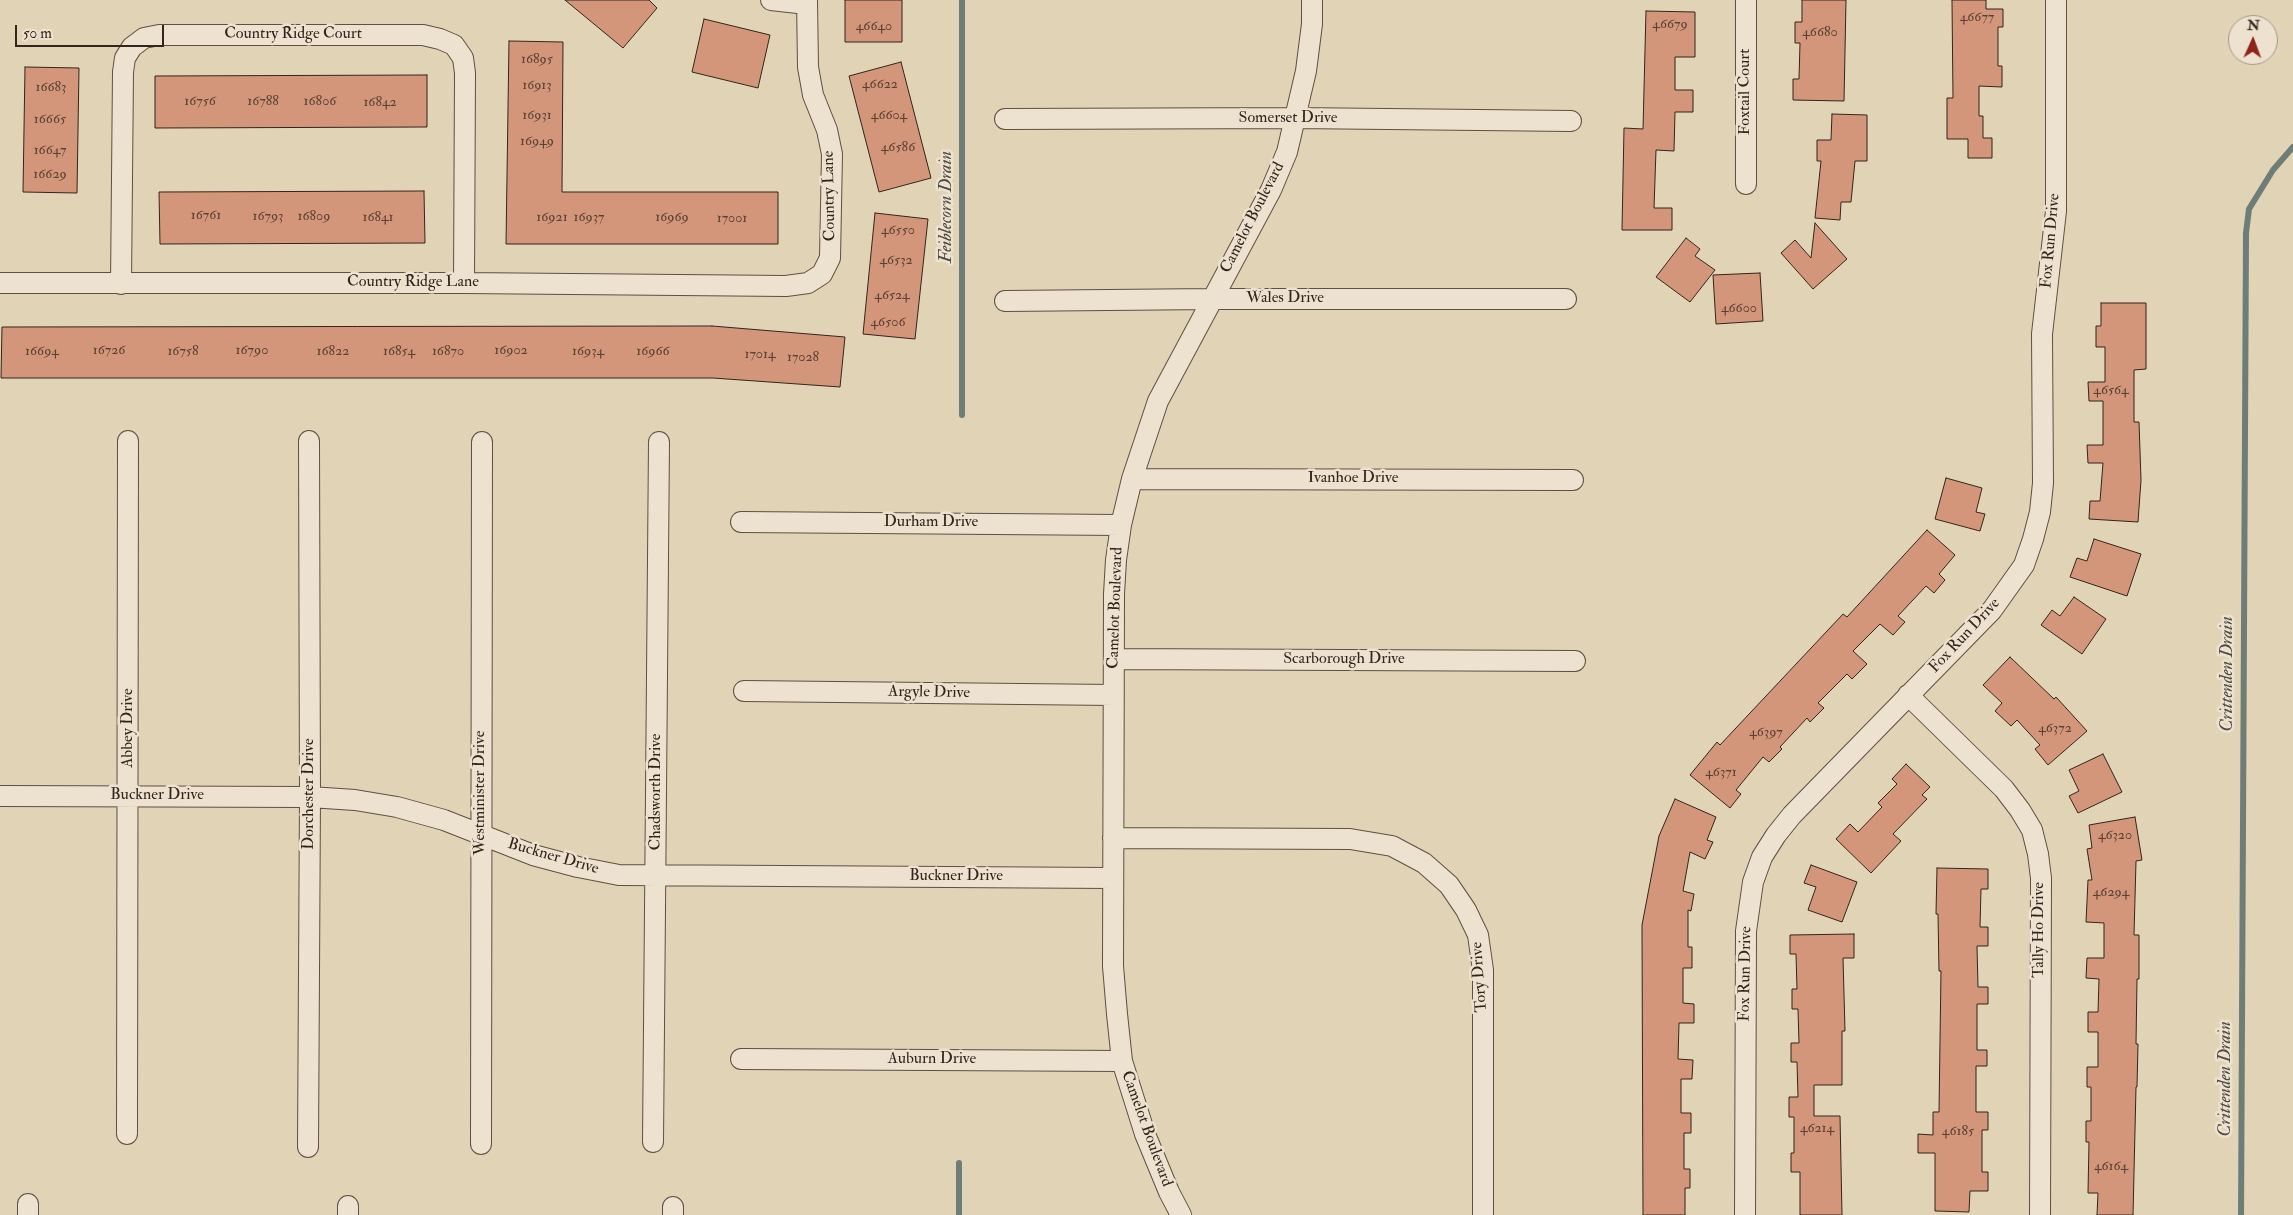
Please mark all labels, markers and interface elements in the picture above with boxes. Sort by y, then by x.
house number: 46677 [1960,10,1994,26]
scale bar [18,15,166,47]
north arrow [2228,15,2278,65]
house number: 46679 [1652,17,1688,33]
text: N [2247,17,2260,34]
house number: 46640 [856,19,892,35]
text: 50 m [23,24,52,43]
street label: Country Ridge Court [224,25,362,45]
house number: 46680 [1802,25,1838,41]
street label: Foxtail Court [1736,49,1756,135]
house number: 16895 [521,52,553,68]
house number: 46622 [862,77,898,93]
house number: 16913 [522,78,552,94]
house number: 16683 [36,80,66,96]
house number: 16756 [184,94,216,110]
house number: 16788 [247,94,279,110]
house number: 16806 [304,94,336,110]
house number: 16842 [363,95,397,111]
house number: 16931 [522,108,552,124]
house number: 46604 [871,108,907,124]
street label: Somerset Drive [1239,109,1337,129]
house number: 16665 [34,112,66,128]
house number: 16949 [520,134,554,150]
house number: 46586 [881,140,915,156]
house number: 16647 [34,143,66,159]
street label: Country Lane [820,151,840,241]
water label: Feiblecorn Drain [936,151,958,263]
street label: Camelot Boulevard [1217,159,1289,277]
house number: 16629 [33,167,67,183]
street label: Fox Run Drive [2037,193,2065,289]
house number: 16761 [191,208,221,224]
house number: 16793 [253,209,283,225]
house number: 16809 [298,209,330,225]
house number: 16841 [362,210,394,226]
house number: 16921 [536,210,568,226]
house number: 16937 [574,210,604,226]
house number: 16969 [655,210,689,226]
house number: 17001 [717,211,747,227]
house number: 46550 [881,223,915,239]
house number: 46532 [879,253,913,269]
street label: Country Ridge Lane [347,273,479,293]
house number: 46524 [874,288,910,304]
street label: Wales Drive [1246,289,1324,309]
house number: 46600 [1721,301,1757,317]
house number: 46506 [871,315,905,331]
house number: 16726 [93,343,125,359]
house number: 16790 [236,343,268,359]
house number: 16902 [494,343,528,359]
house number: 16694 [25,344,59,360]
house number: 16758 [167,344,199,360]
house number: 16822 [317,344,349,360]
house number: 16854 [383,344,415,360]
house number: 16870 [432,344,464,360]
house number: 16934 [572,344,604,360]
house number: 16966 [636,344,670,360]
house number: 17014 [744,347,776,363]
house number: 17028 [787,350,819,366]
house number: 46564 [2093,383,2129,399]
street label: Ivanhoe Drive [1308,469,1398,489]
street label: Durham Drive [884,513,978,533]
street label: Camelot Boulevard [1104,547,1128,669]
street label: Fox Run Drive [1925,595,2005,677]
water label: Crittenden Drain [2217,616,2239,732]
street label: Scarborough Drive [1283,650,1405,670]
street label: Argyle Drive [888,683,970,703]
street label: Abbey Drive [119,688,139,768]
house number: 46372 [2038,721,2072,737]
house number: 46397 [1749,725,1783,741]
street label: Westminister Drive [471,731,491,855]
street label: Chadsworth Drive [647,733,667,851]
street label: Dorchester Drive [300,738,320,850]
house number: 46371 [1705,765,1737,781]
street label: Buckner Drive [110,786,204,806]
house number: 46320 [2098,828,2132,844]
street label: Buckner Drive [505,835,601,879]
street label: Buckner Drive [909,867,1003,887]
street label: Tally Ho Drive [2030,882,2050,978]
house number: 46294 [2093,885,2129,901]
street label: Fox Run Drive [1736,926,1756,1022]
street label: Tory Drive [1468,941,1492,1013]
water label: Crittenden Drain [2215,1021,2237,1137]
street label: Auburn Drive [888,1050,976,1070]
street label: Camelot Boulevard [1116,1068,1176,1190]
house number: 46214 [1800,1121,1834,1137]
house number: 46185 [1942,1124,1974,1140]
house number: 46164 [2094,1159,2128,1175]

